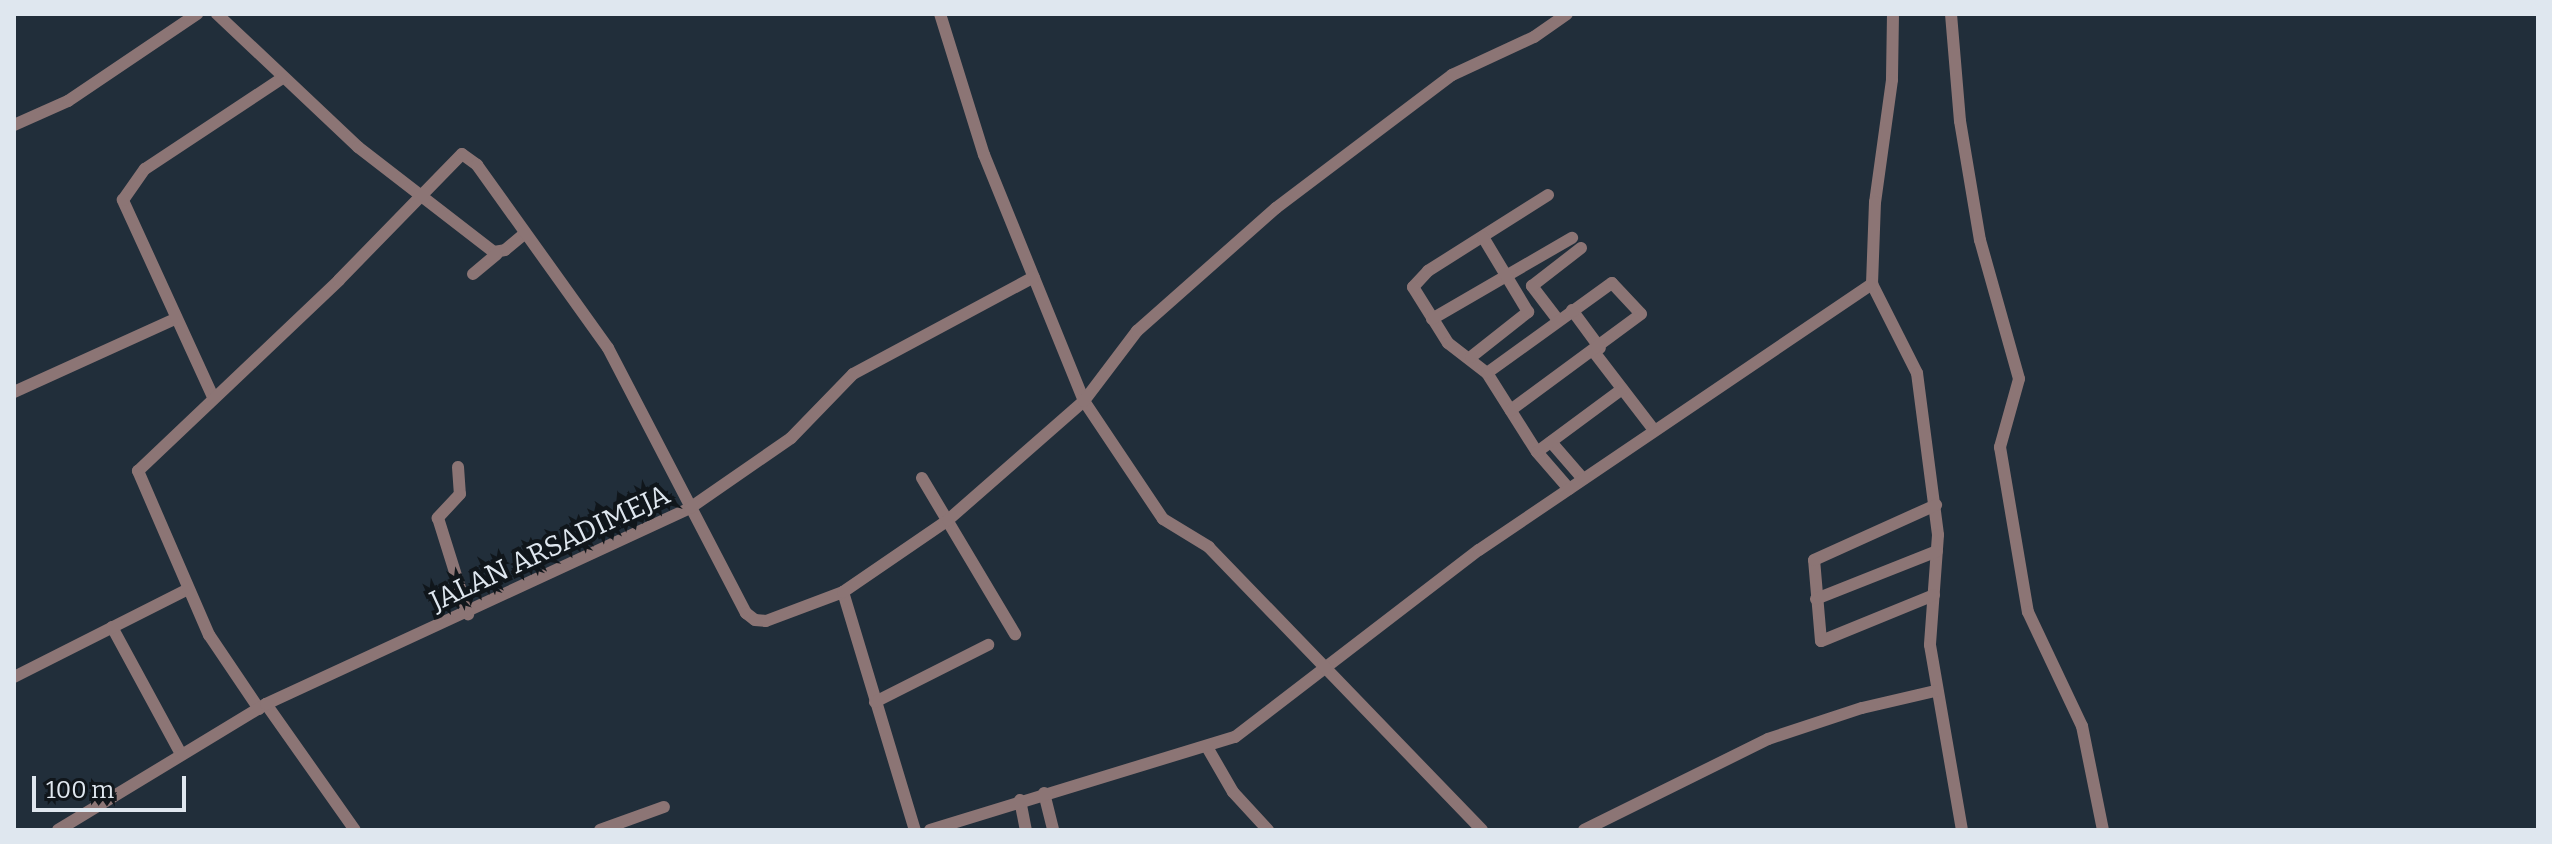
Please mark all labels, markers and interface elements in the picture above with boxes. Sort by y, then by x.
street label: JALAN ARSADIMEJA [425,478,675,618]
scale bar [36,760,190,810]
text: 100 m [46,776,114,804]

